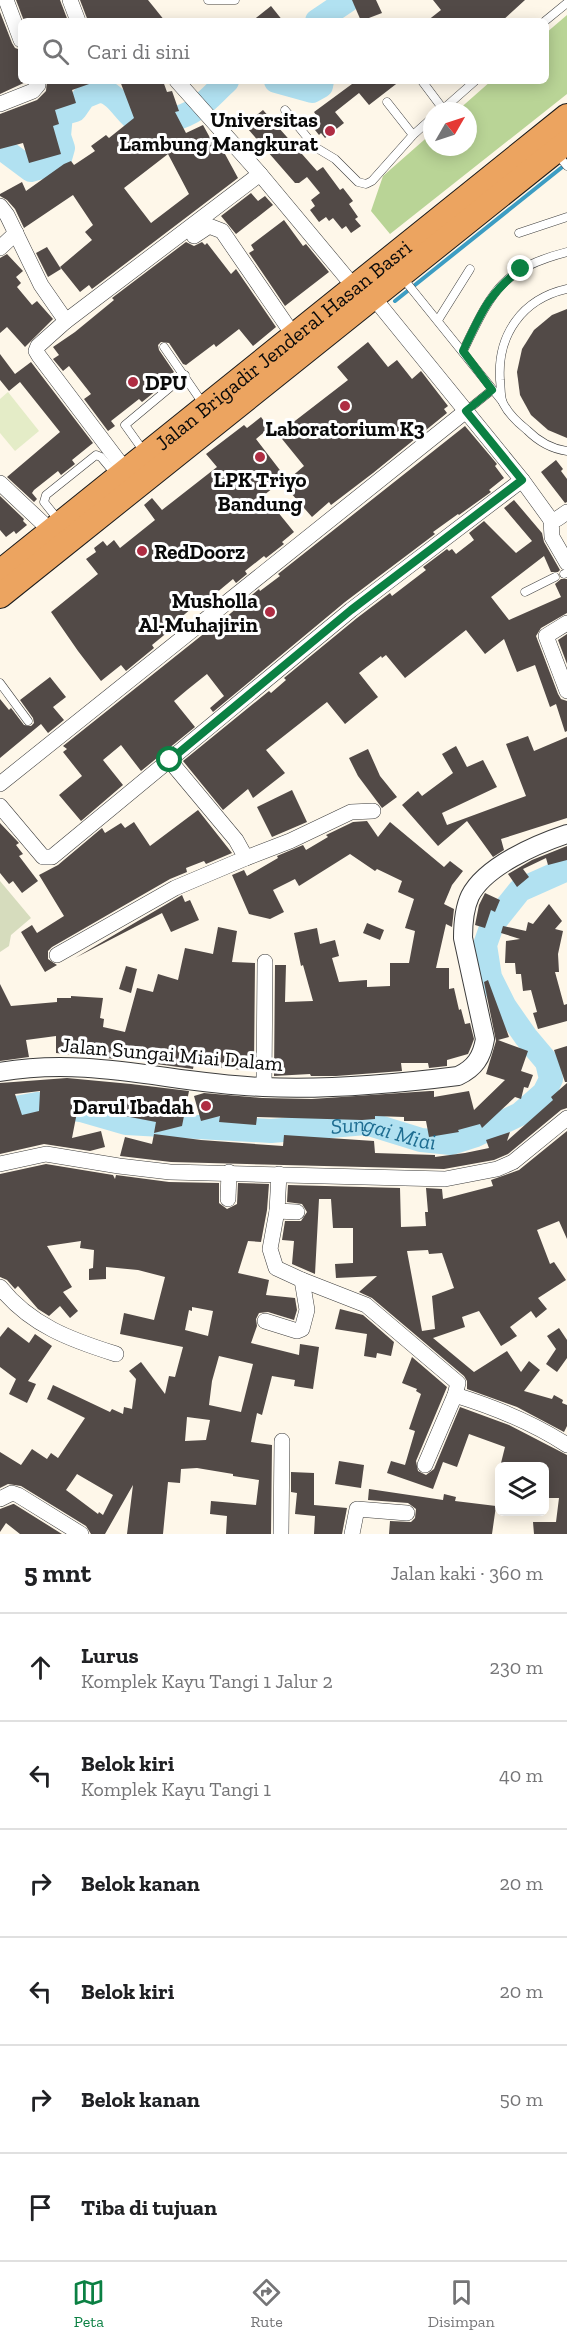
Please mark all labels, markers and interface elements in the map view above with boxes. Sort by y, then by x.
search box [18,18,549,84]
icon: search [39,35,72,68]
text: Cari di sini [87,38,190,65]
north arrow [423,102,477,156]
place label: Universitas Lambung Mangkurat [119,107,319,156]
marker: Universitas Lambung Mangkurat [323,124,337,138]
street label: Jalan Brigadir Jenderal Hasan Basri [150,234,416,455]
route end [507,255,533,281]
place label: DPU [145,370,187,395]
marker: DPU [126,375,140,389]
marker: Laboratorium K3 [338,399,352,413]
place label: Laboratorium K3 [265,416,425,441]
marker: LPK Triyo Bandung [253,450,267,464]
place label: LPK Triyo Bandung [213,467,307,516]
place label: RedDoorz [154,539,245,564]
marker: RedDoorz [135,544,149,558]
place label: Musholla Al-Muhajirin [138,588,259,637]
marker: Musholla Al-Muhajirin [263,605,277,619]
route start [156,746,182,772]
street label: Jalan Sungai Miai Dalam [60,1032,284,1076]
place label: Darul Ibadah [73,1094,194,1119]
marker: Darul Ibadah [199,1099,213,1113]
water label: Sungai Miai [329,1110,437,1155]
map controls [495,1462,549,1516]
button: layers [495,1462,549,1516]
text: 5 mnt [24,1557,91,1589]
text: Jalan kaki · 360 m [391,1561,543,1585]
text: Lurus [81,1642,139,1669]
icon: ahead [24,1651,57,1684]
text: 230 m [490,1655,543,1679]
text: Komplek Kayu Tangi 1 Jalur 2 [81,1669,333,1693]
text: Belok kiri [81,1750,174,1777]
icon: left [24,1759,57,1792]
text: 40 m [499,1763,543,1787]
text: Komplek Kayu Tangi 1 [81,1777,271,1801]
icon: right [24,1867,57,1900]
text: Belok kanan [81,1870,200,1897]
text: 20 m [499,1871,543,1895]
icon: left [24,1975,57,2008]
text: Belok kiri [81,1978,174,2005]
text: 20 m [499,1979,543,2003]
icon: right [24,2083,57,2116]
text: Belok kanan [81,2086,200,2113]
text: 50 m [499,2087,543,2111]
icon: arrive [24,2191,57,2224]
text: Tiba di tujuan [81,2194,217,2221]
tab: Peta [72,2276,105,2331]
tab: Rute [250,2276,283,2331]
tab: Disimpan [428,2276,495,2331]

